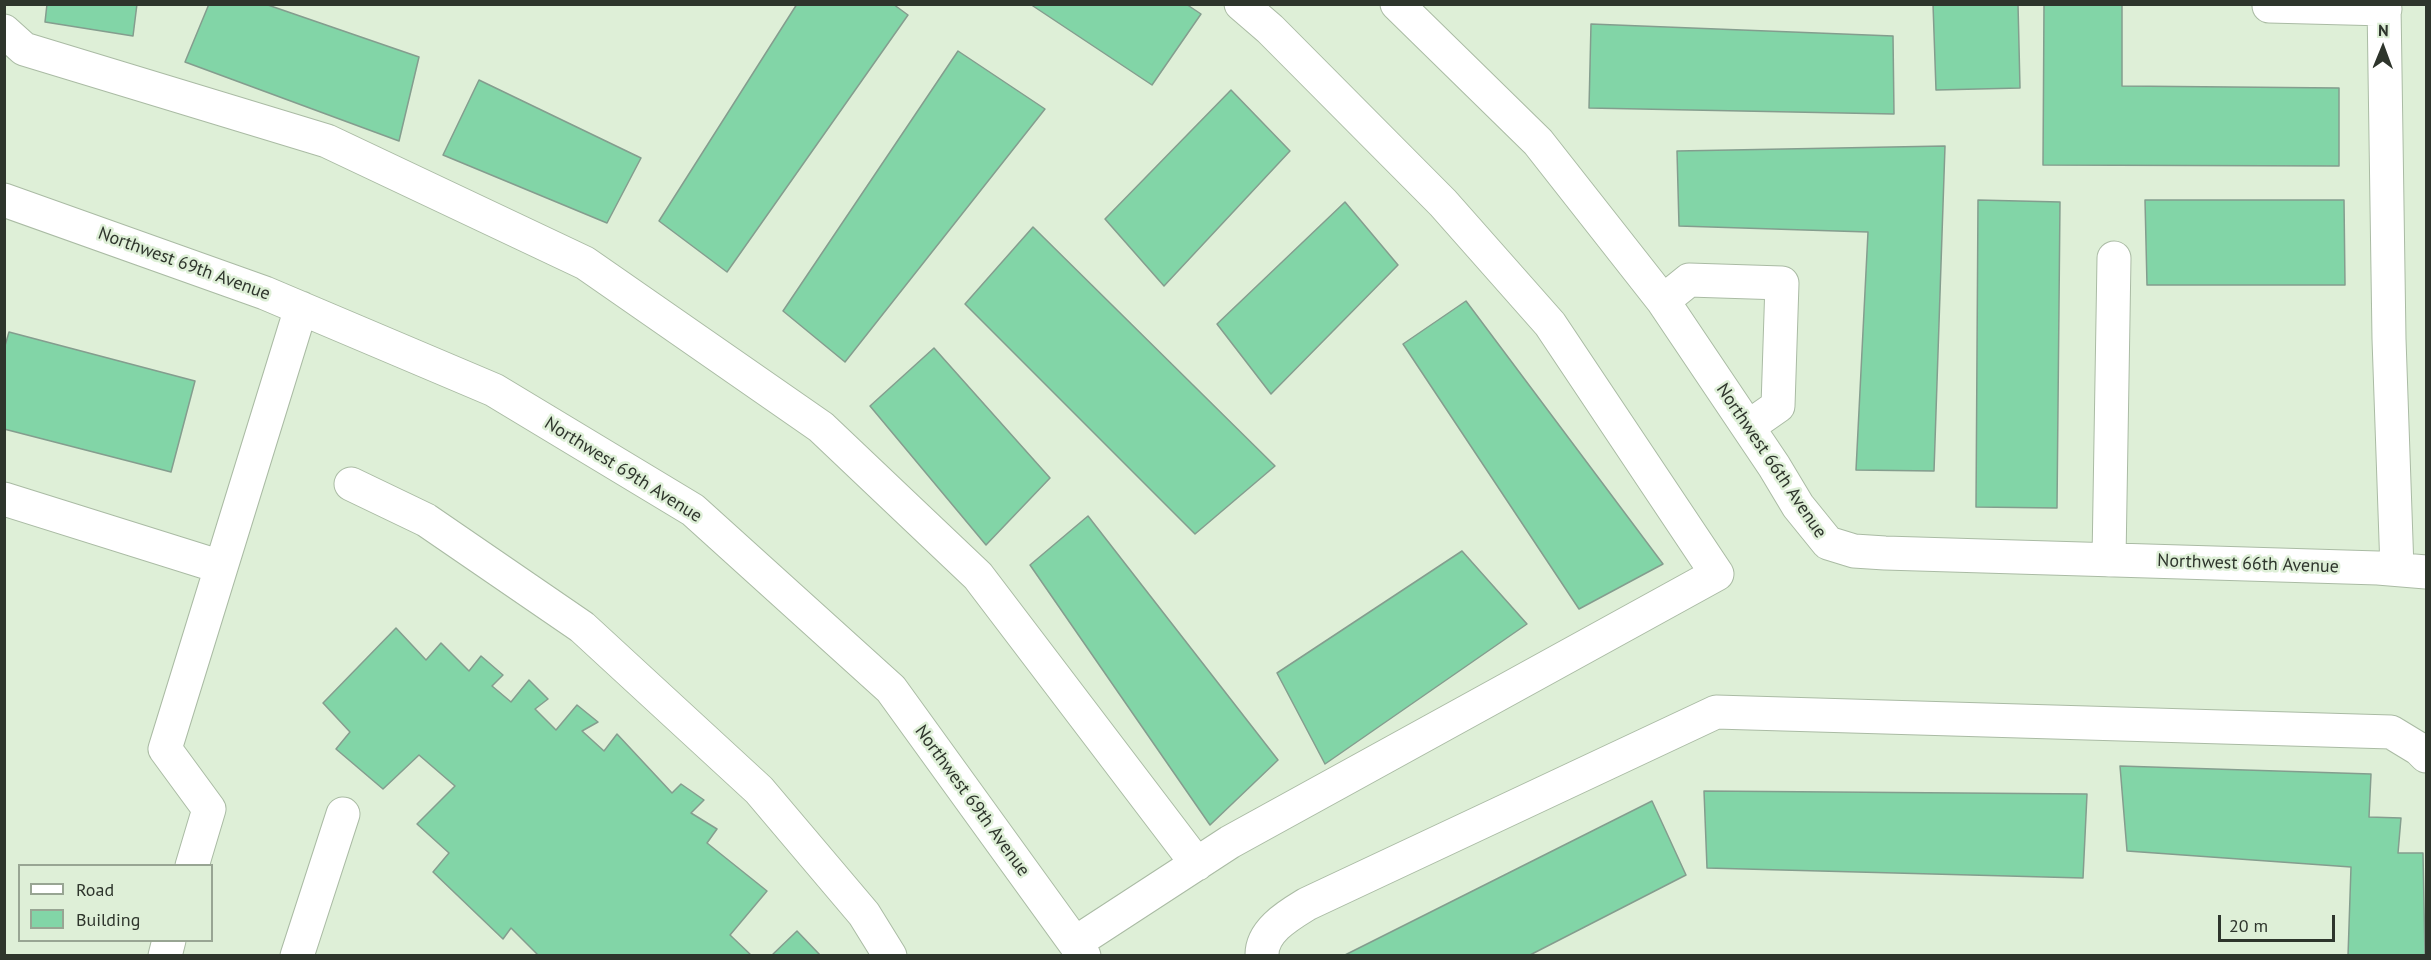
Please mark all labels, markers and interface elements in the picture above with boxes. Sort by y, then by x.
north arrow [2353,18,2413,78]
text: N [2378,20,2389,40]
street label: Northwest 69th Avenue [95,223,273,305]
street label: Northwest 66th Avenue [1711,380,1831,542]
street label: Northwest 69th Avenue [540,413,706,527]
street label: Northwest 66th Avenue [2157,550,2339,578]
street label: Northwest 69th Avenue [910,721,1034,881]
legend [18,864,213,942]
text: Road [76,878,114,901]
scale bar [2221,903,2338,941]
text: Building [76,908,140,931]
text: 20 m [2229,914,2268,937]

